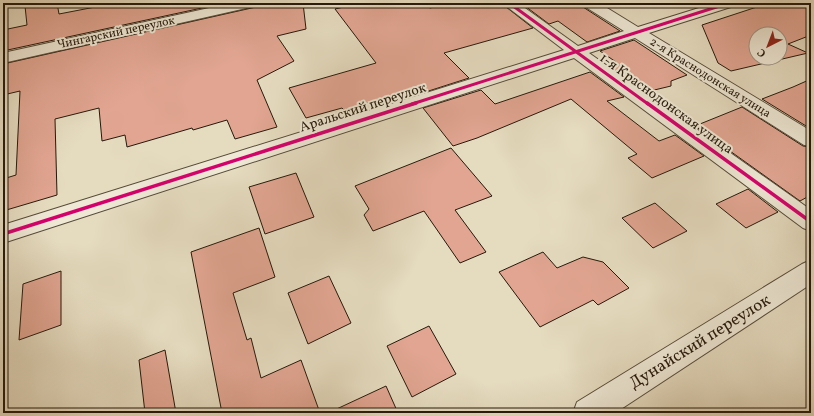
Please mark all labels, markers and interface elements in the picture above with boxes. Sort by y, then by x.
street label: Чингарский переулок [56,13,177,53]
north arrow [748,26,788,66]
street label: 2-я Краснодонская улица [646,34,774,122]
text: С [755,44,770,60]
street label: 1-я Краснодонская улица [595,49,737,159]
street label: Аральский переулок [297,78,429,137]
street label: Дунайский переулок [625,289,775,395]

